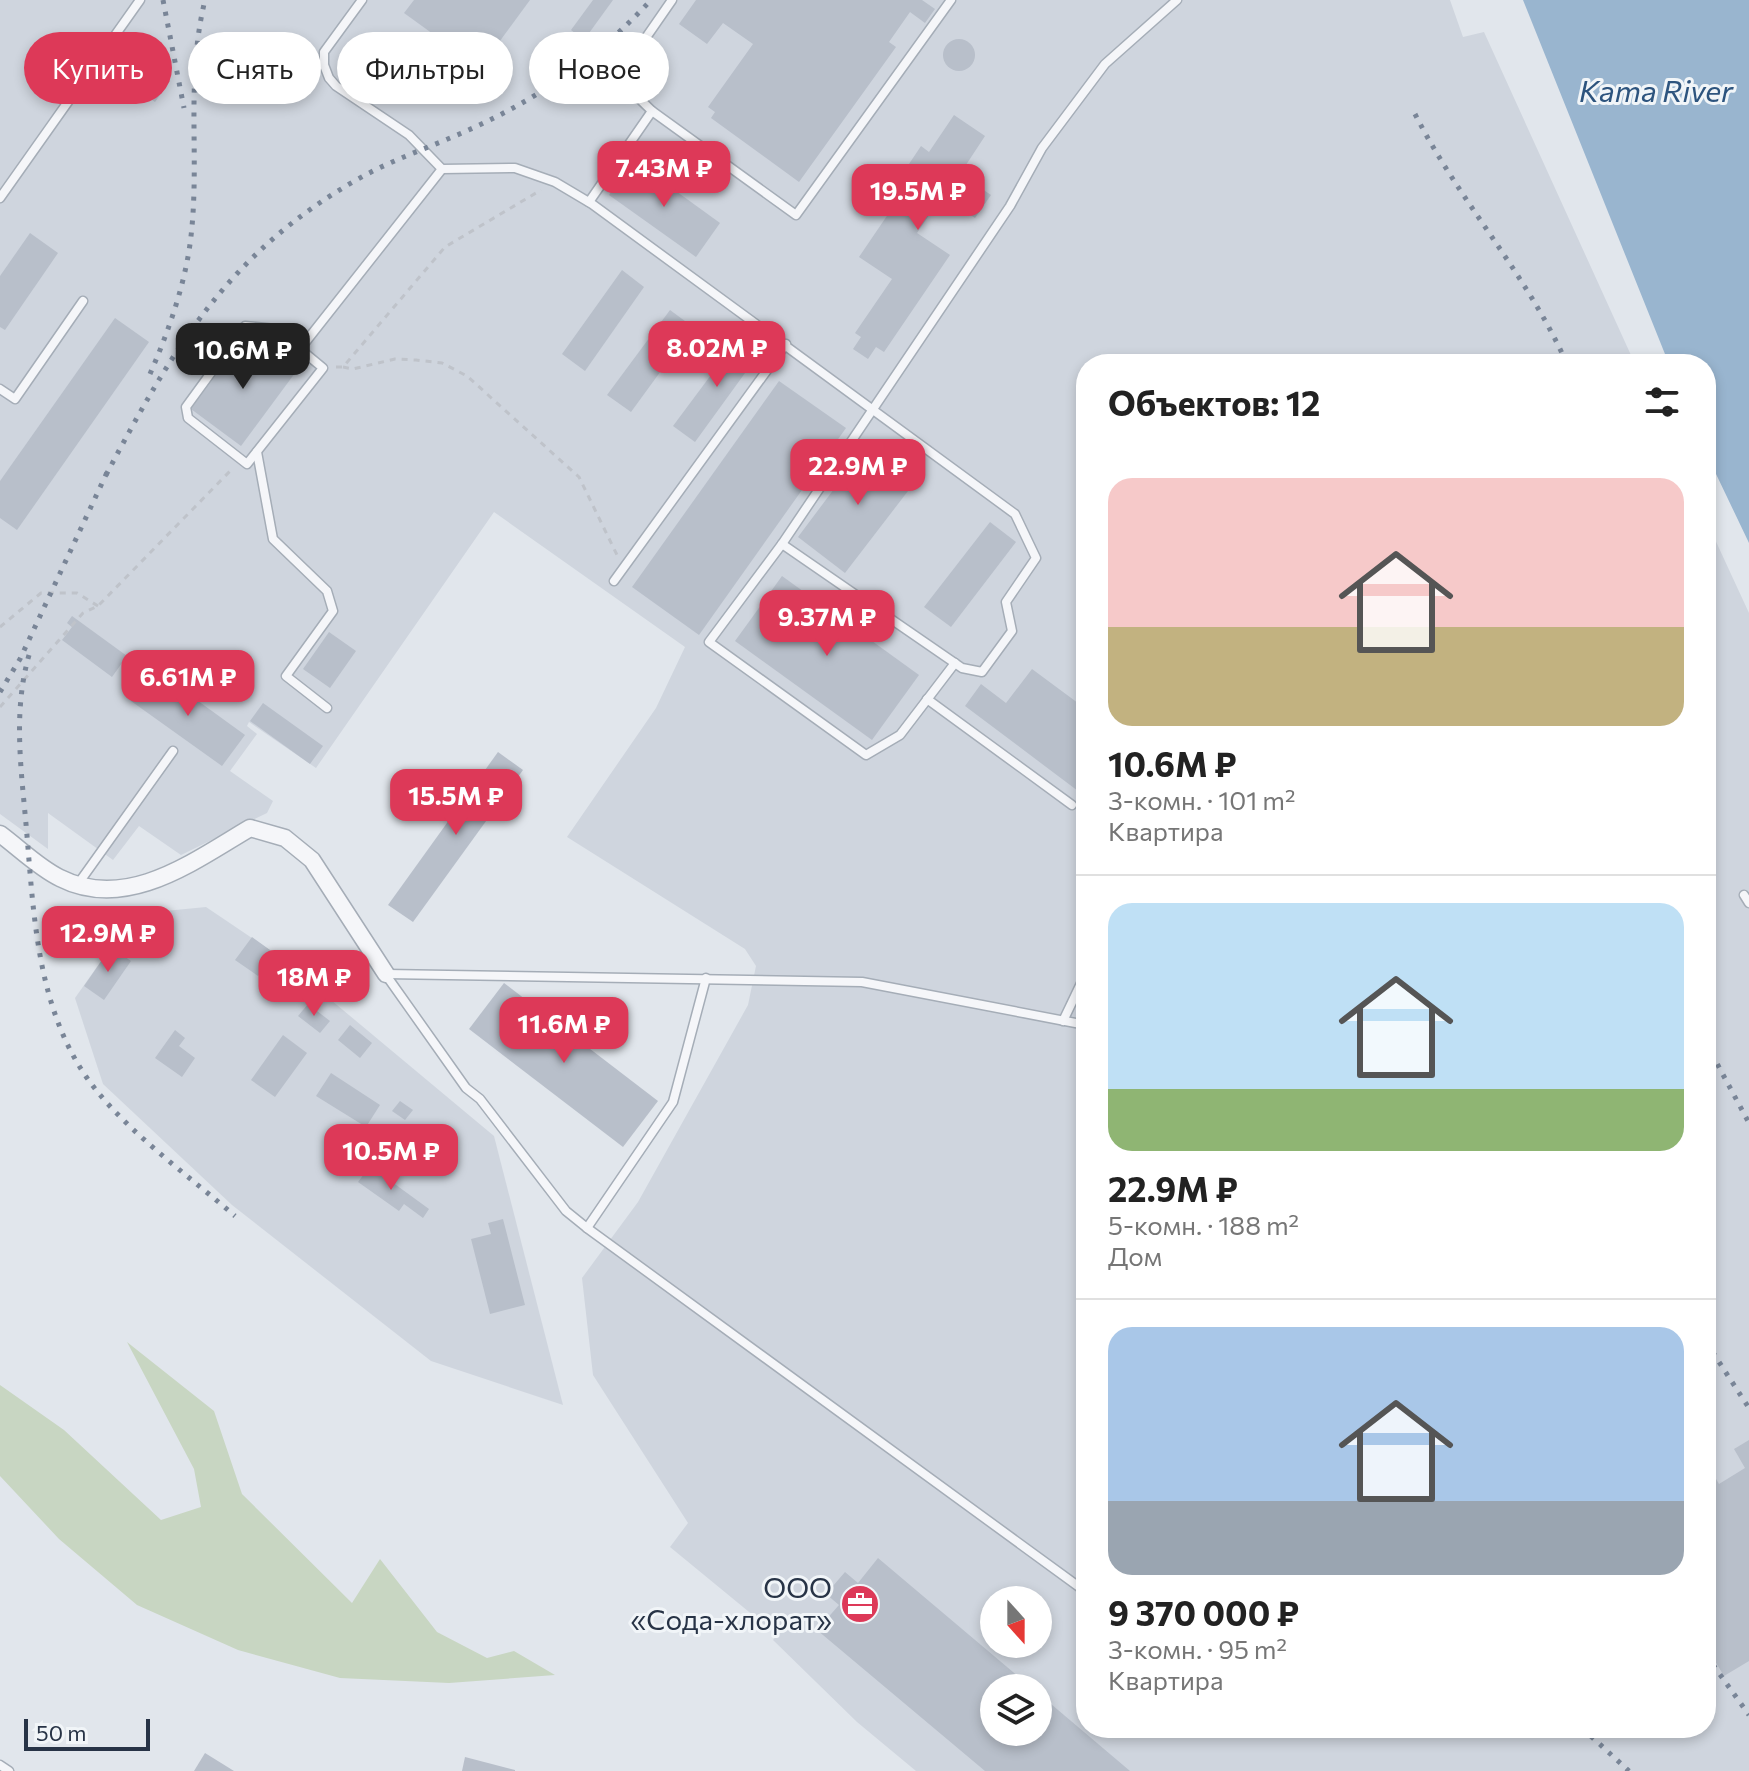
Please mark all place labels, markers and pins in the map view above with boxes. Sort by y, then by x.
pin: 7.43M ₽ [590,141,738,209]
pin: 19.5M ₽ [844,164,992,232]
pin: 8.02M ₽ [643,321,791,389]
pin: 10.6M ₽ [169,323,317,391]
pin: 22.9M ₽ [784,439,932,507]
pin: 9.37M ₽ [753,590,901,658]
pin: 6.61M ₽ [114,650,262,718]
pin: 15.5M ₽ [382,769,530,837]
pin: 12.9M ₽ [34,906,182,974]
pin: 18M ₽ [258,950,370,1018]
pin: 11.6M ₽ [490,997,638,1065]
pin: 10.5M ₽ [317,1124,465,1192]
place label: ООО «Сода-хлорат» [630,1570,832,1636]
office icon: ООО «Сода-хлорат» [839,1583,881,1625]

